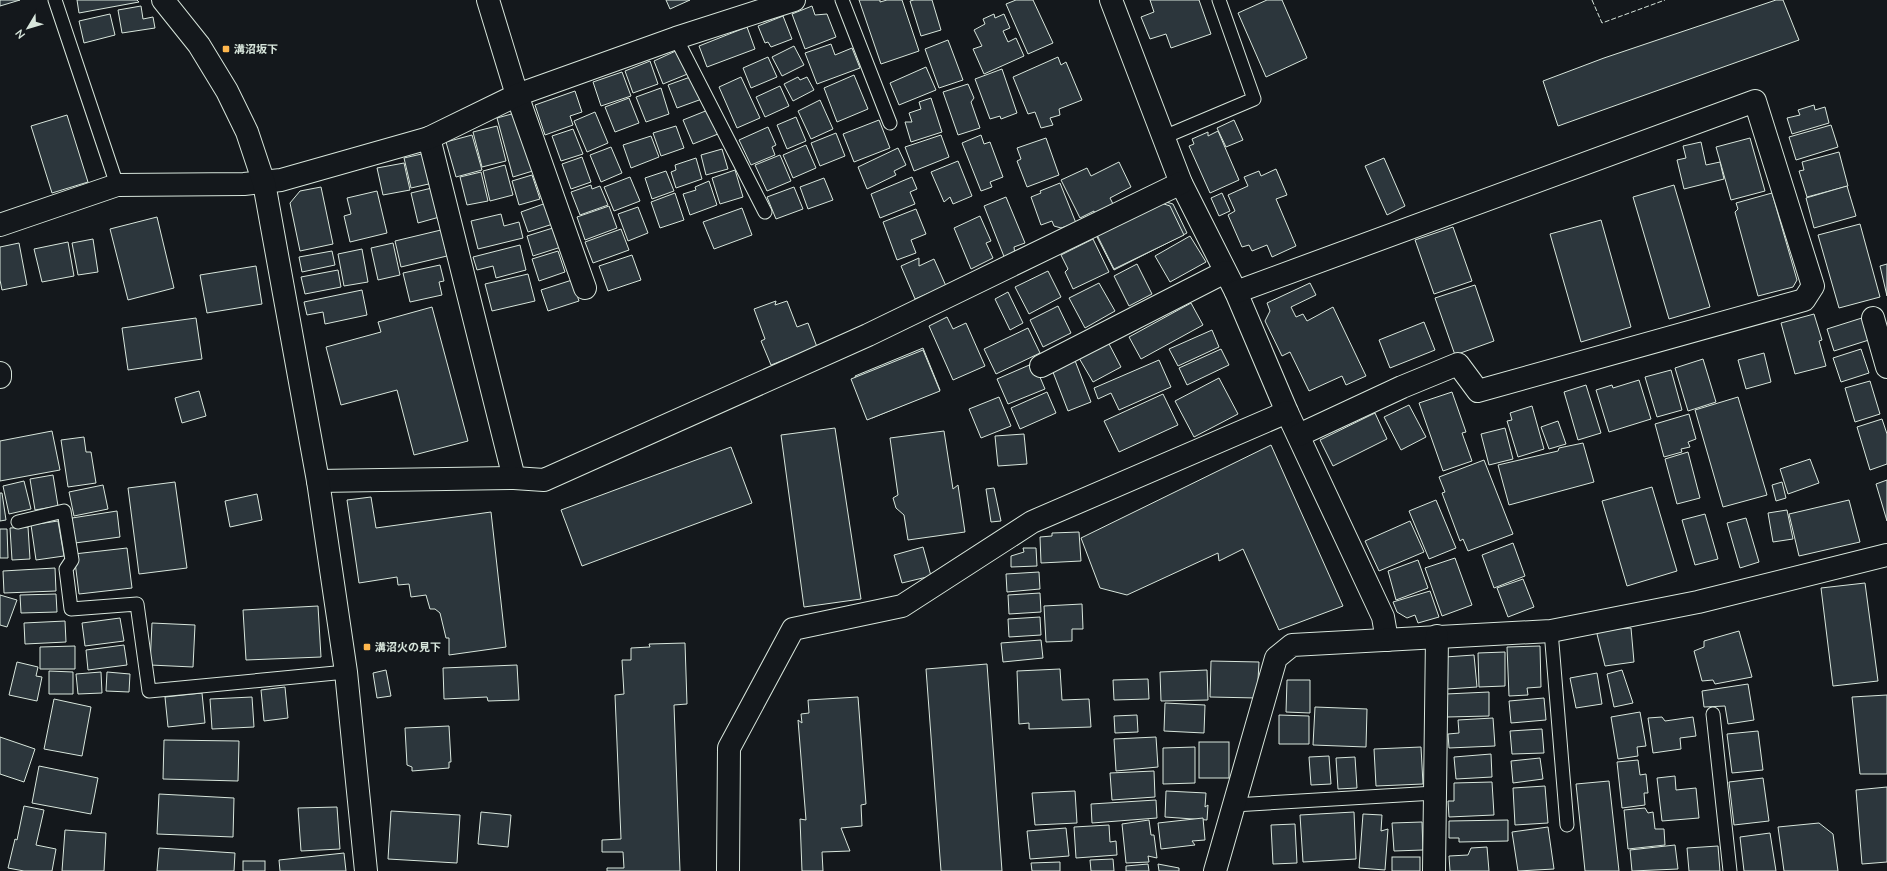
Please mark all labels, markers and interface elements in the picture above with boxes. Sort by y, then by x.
north arrow [8,8,48,48]
text: N [12,26,29,42]
place label: 溝沼坂下 [234,42,278,57]
marker: 溝沼坂下 [221,44,231,54]
place label: 溝沼火の見下 [375,640,441,655]
marker: 溝沼火の見下 [362,642,372,652]

